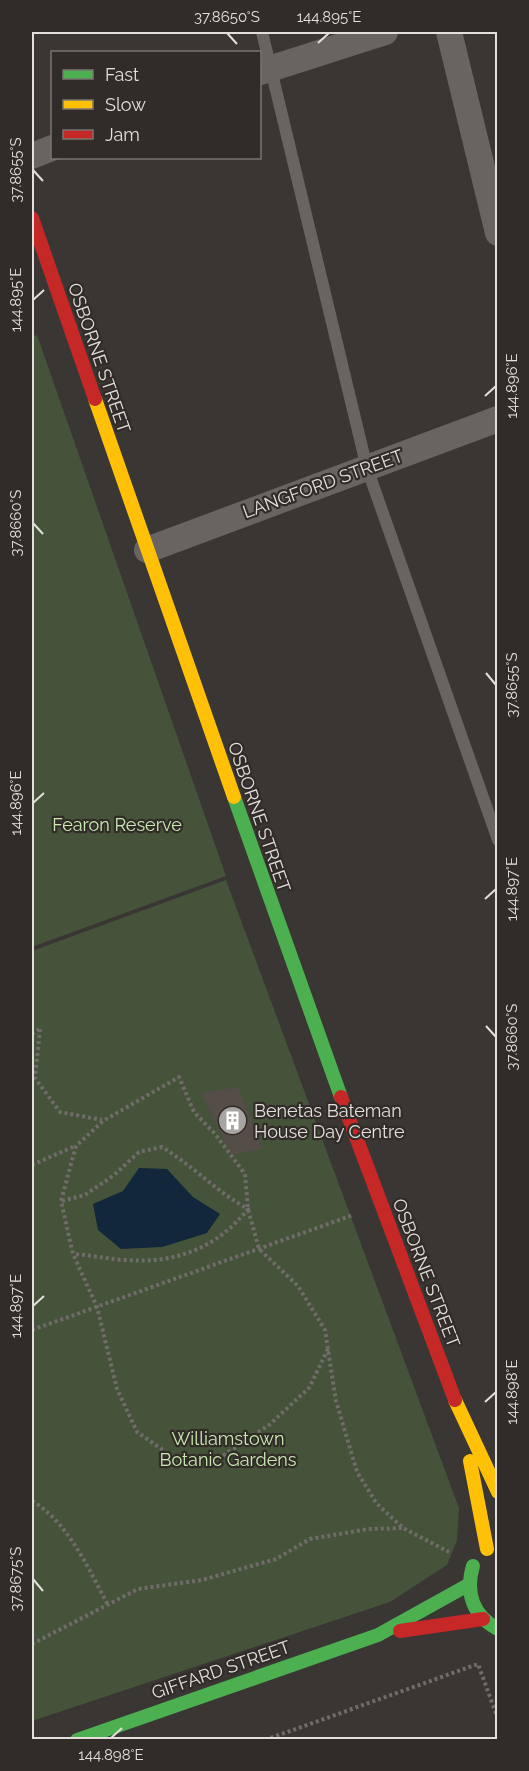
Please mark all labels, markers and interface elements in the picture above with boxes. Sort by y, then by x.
text: 37.8650°S [194,8,260,26]
text: 144.895°E [297,8,361,26]
legend [51,51,261,159]
text: Fast [105,64,139,85]
text: Slow [105,94,146,115]
text: Jam [105,124,140,145]
text: 37.8655°S [7,137,25,203]
text: 144.895°E [7,268,25,332]
street label: OSBORNE STREET [64,280,135,436]
text: 144.896°E [503,353,521,419]
street label: LANGFORD STREET [240,445,406,522]
text: 37.8660°S [7,490,25,556]
text: 37.8655°S [503,652,521,718]
street label: OSBORNE STREET [224,739,295,895]
text: 144.896°E [7,770,25,836]
park label: Fearon Reserve [52,814,182,835]
text: 144.897°E [503,857,521,921]
text: 37.8660°S [503,1004,521,1070]
place label: Benetas Bateman House Day Centre [254,1100,405,1142]
building icon: Benetas Bateman House Day Centre [217,1105,249,1137]
street label: OSBORNE STREET [388,1195,465,1350]
text: 144.897°E [7,1274,25,1338]
text: 144.898°E [503,1359,521,1425]
park label: Williamstown Botanic Gardens [159,1428,297,1470]
text: 37.8675°S [7,1547,25,1611]
street label: GIFFARD STREET [149,1636,293,1703]
text: 144.898°E [78,1746,144,1764]

